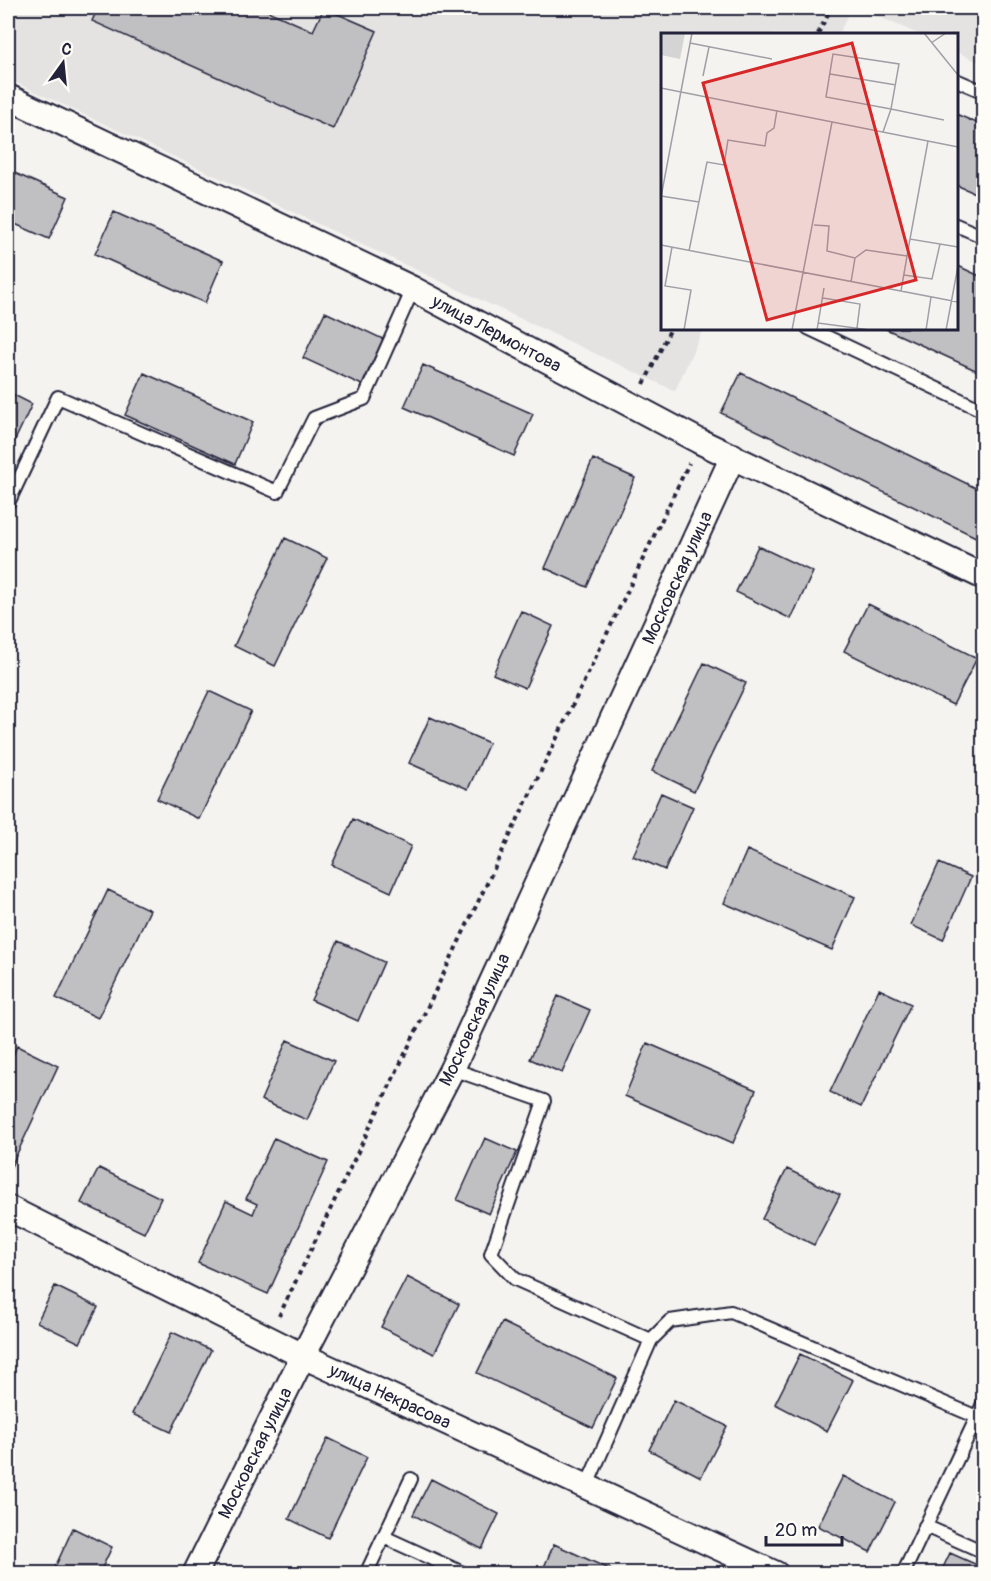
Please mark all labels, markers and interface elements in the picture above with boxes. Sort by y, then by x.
north arrow [33,33,93,93]
inset map [661,33,958,330]
text: С [59,39,74,60]
street label: улица Лермонтова [427,289,565,377]
street label: Московская улица [637,508,718,648]
street label: Московская улица [434,950,515,1090]
street label: улица Некрасова [325,1358,455,1434]
street label: Московская улица [213,1384,297,1523]
scale bar [766,1509,842,1547]
text: 20 m [775,1519,817,1542]

